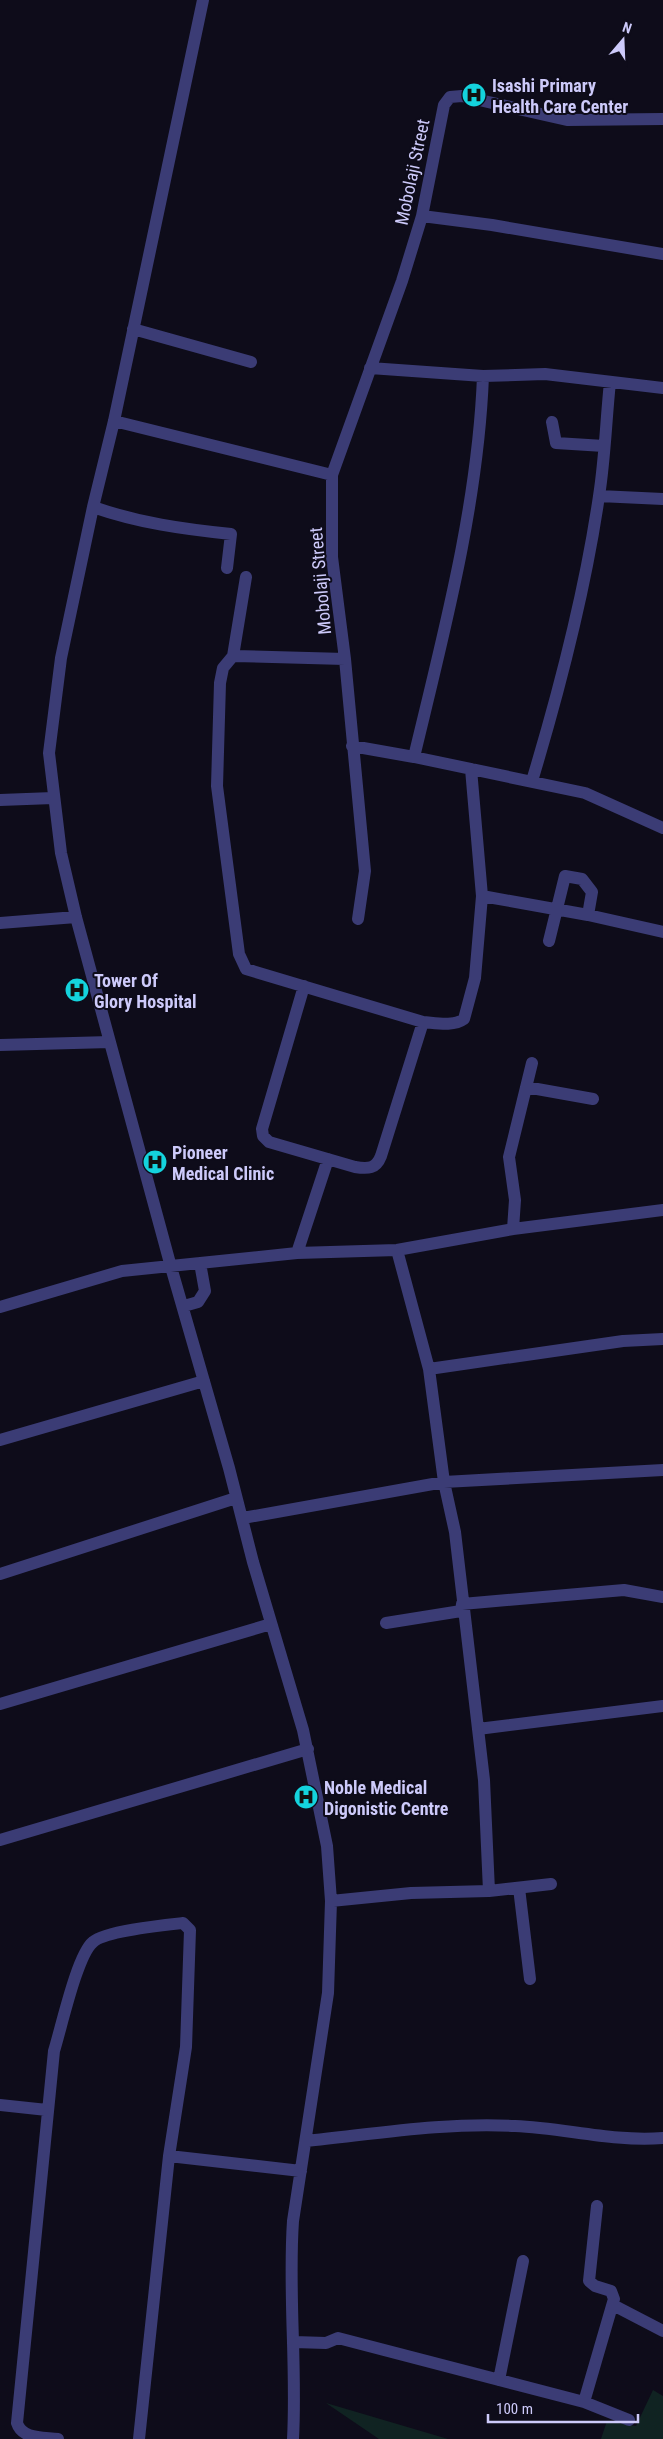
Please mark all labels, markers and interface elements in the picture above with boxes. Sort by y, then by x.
north arrow [598,15,648,65]
text: N [621,19,634,37]
place label: Isashi Primary Health Care Center [492,75,628,117]
hospital icon: Isashi Primary Health Care Center [461,82,487,108]
street label: Mobolaji Street [391,117,433,227]
street label: Mobolaji Street [305,526,335,636]
place label: Tower Of Glory Hospital [94,970,196,1012]
hospital icon: Tower Of Glory Hospital [64,977,90,1003]
place label: Pioneer Medical Clinic [172,1142,274,1184]
hospital icon: Pioneer Medical Clinic [142,1149,168,1175]
place label: Noble Medical Digonistic Centre [324,1777,449,1819]
hospital icon: Noble Medical Digonistic Centre [293,1784,319,1810]
scale bar [488,2392,638,2424]
text: 100 m [496,2400,533,2418]

